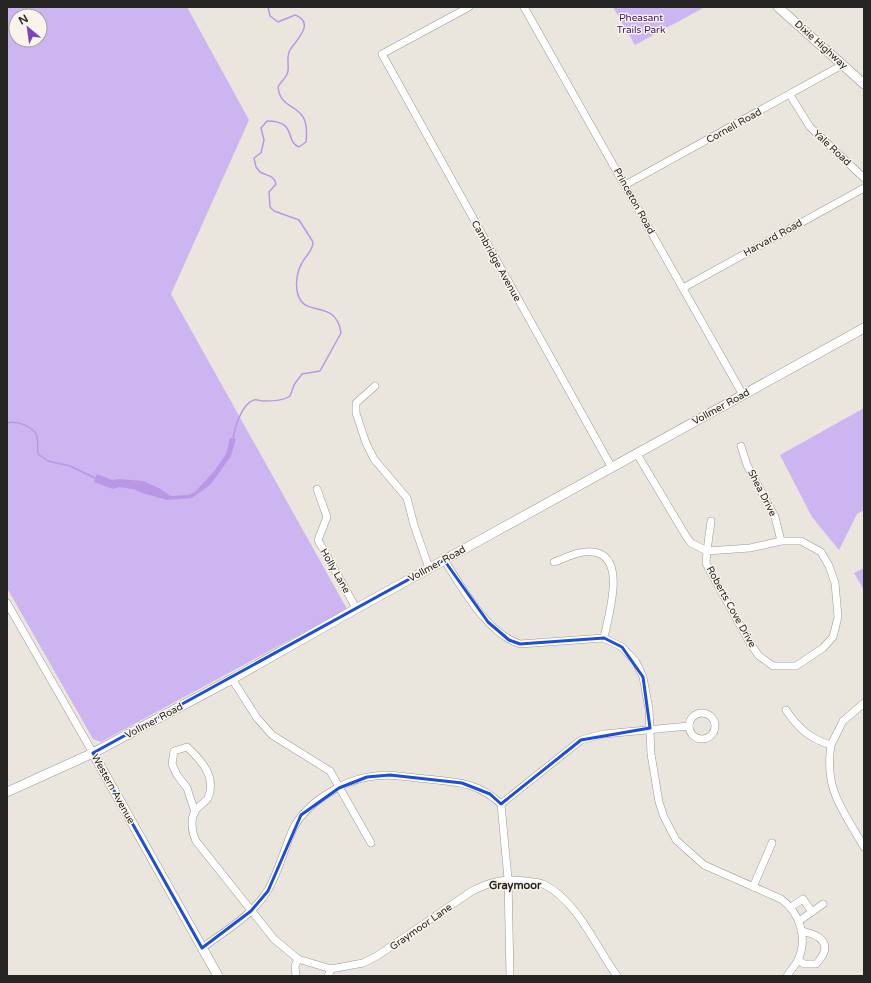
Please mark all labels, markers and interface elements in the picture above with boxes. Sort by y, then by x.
north arrow [8,8,48,48]
text: N [16,12,30,28]
park label: Pheasant Trails Park [617,12,666,36]
street label: Dixie Highway [792,18,850,72]
street label: Cornell Road [704,106,764,146]
street label: Yale Road [811,128,853,168]
street label: Princeton Road [611,166,657,236]
street label: Harvard Road [741,217,805,259]
street label: Cambridge Avenue [469,218,523,304]
street label: Vollmer Road [690,386,752,428]
street label: Shea Drive [745,468,779,519]
street label: Vollmer Road [406,543,468,585]
street label: Holly Lane [317,547,353,596]
street label: Roberts Cove Drive [704,564,759,650]
street label: Vollmer Road [123,701,185,741]
street label: Western Avenue [89,752,137,826]
district label: Graymoor [489,879,542,893]
street label: Graymoor Lane [388,901,455,953]

